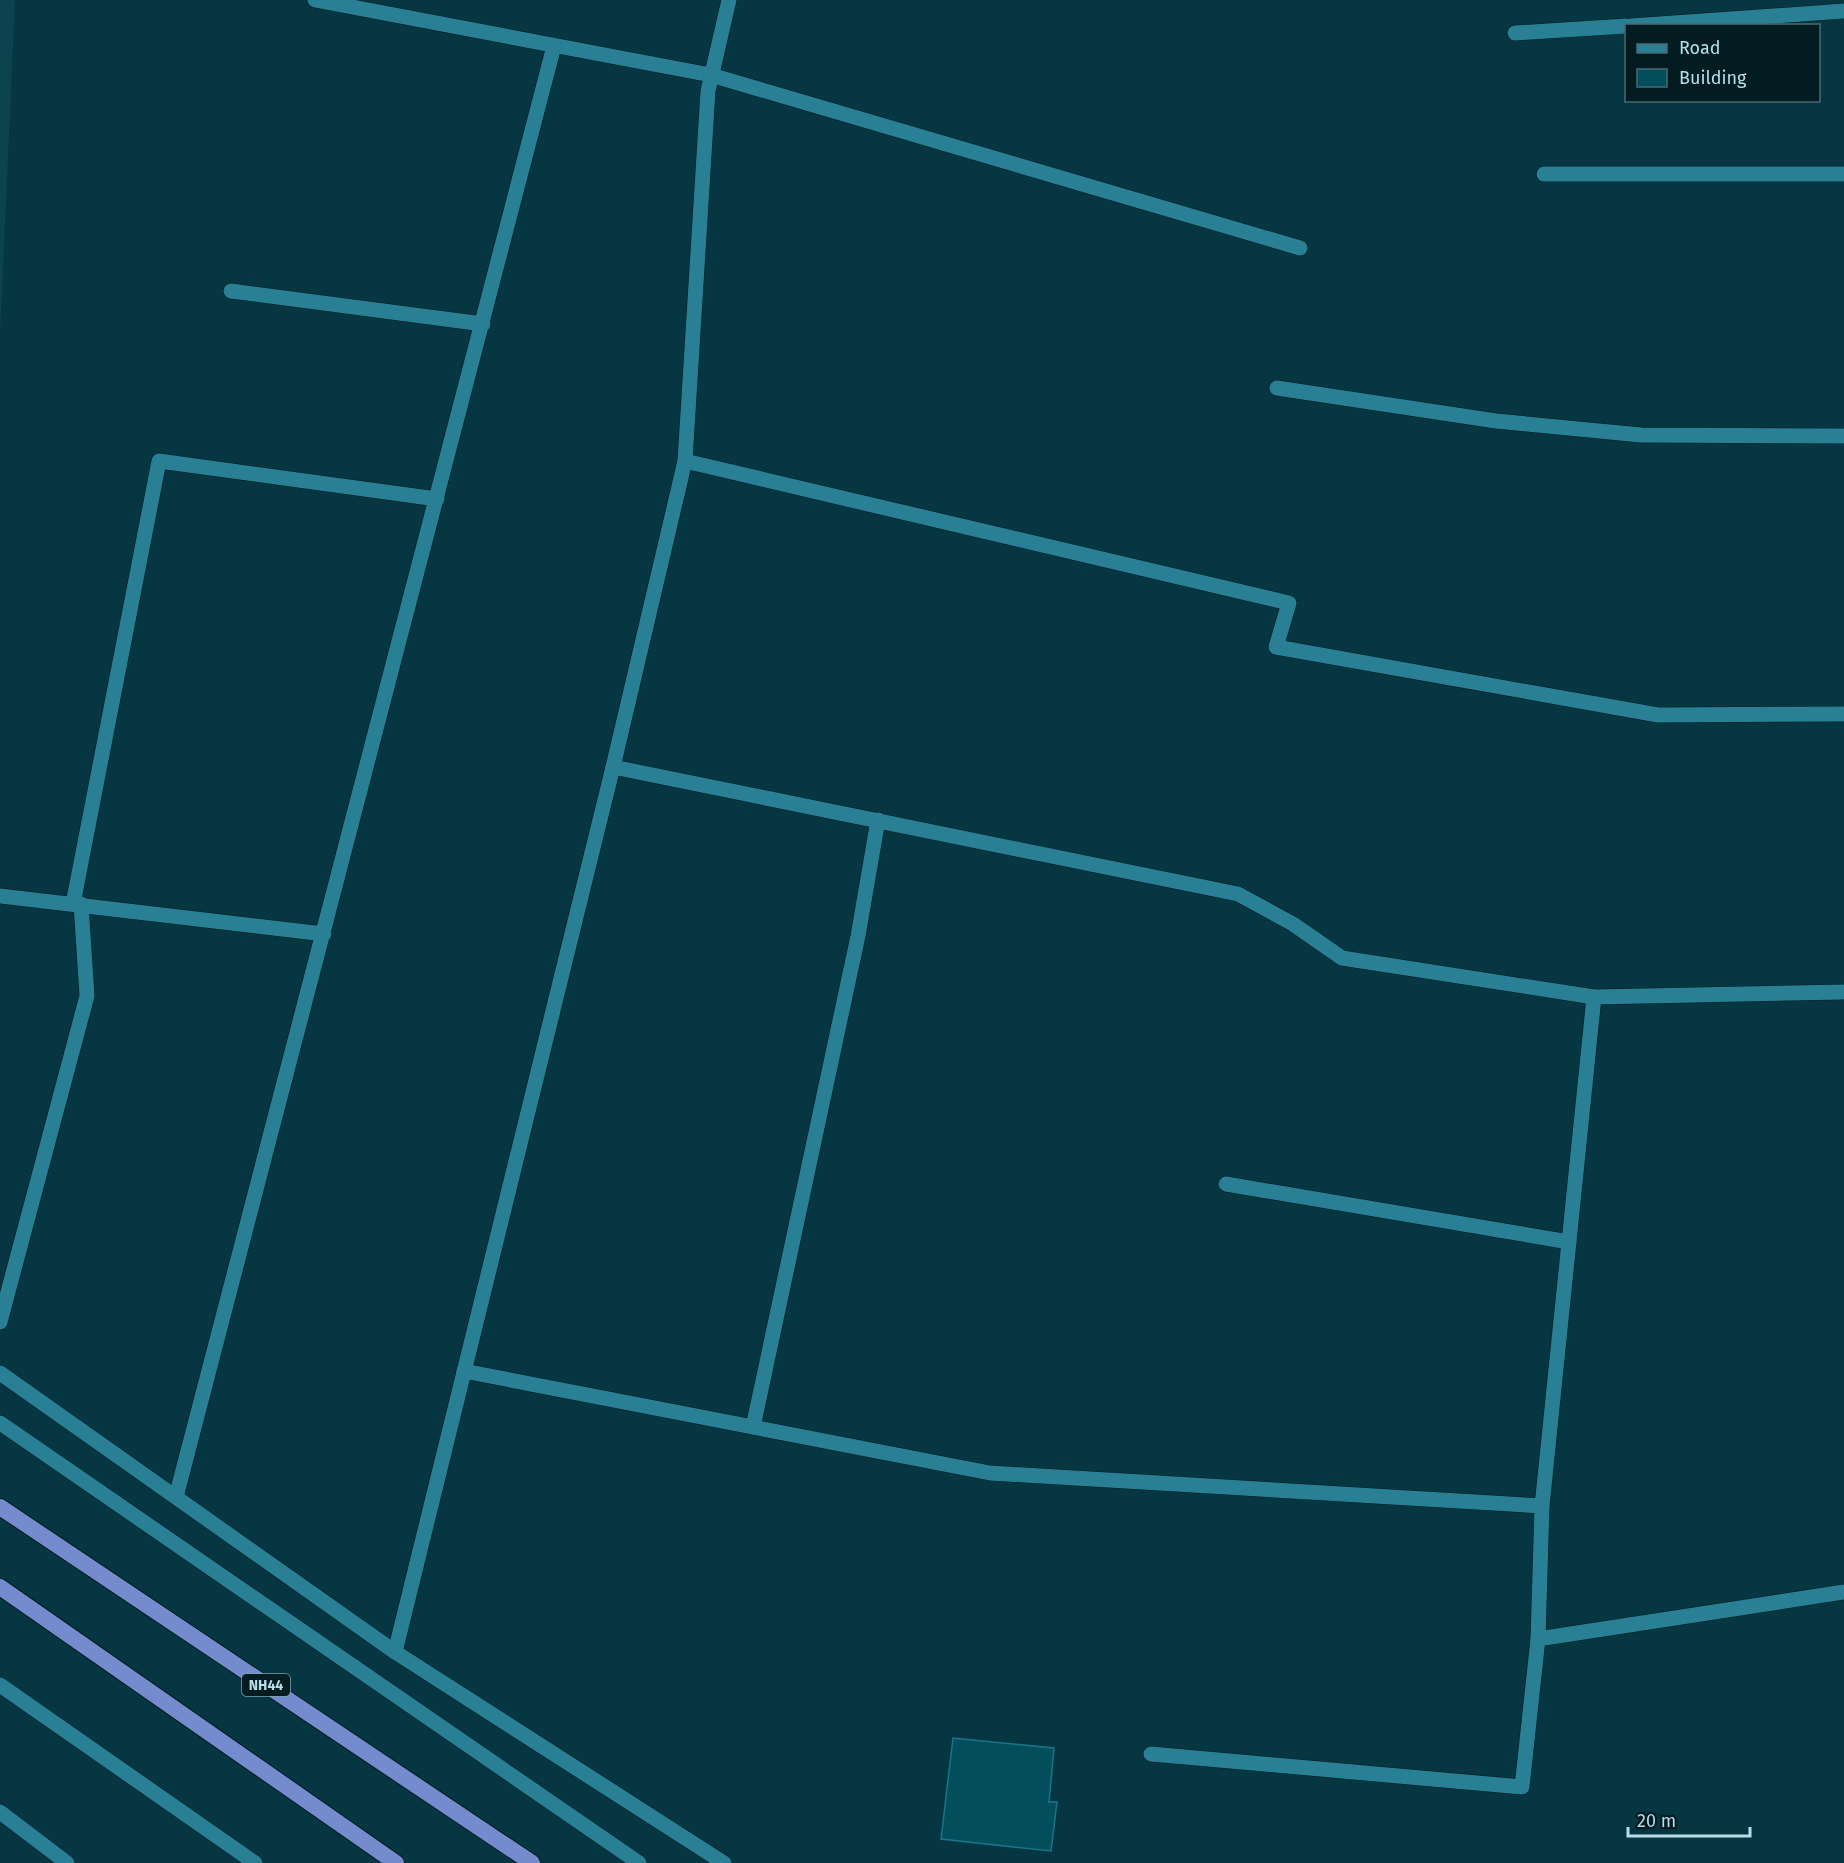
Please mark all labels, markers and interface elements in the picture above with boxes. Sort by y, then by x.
legend [1625,24,1820,102]
text: Road [1679,37,1721,59]
text: Building [1679,67,1747,89]
road number: NH44 [242,1674,290,1696]
scale bar [1628,1800,1750,1838]
text: 20 m [1637,1810,1676,1832]

